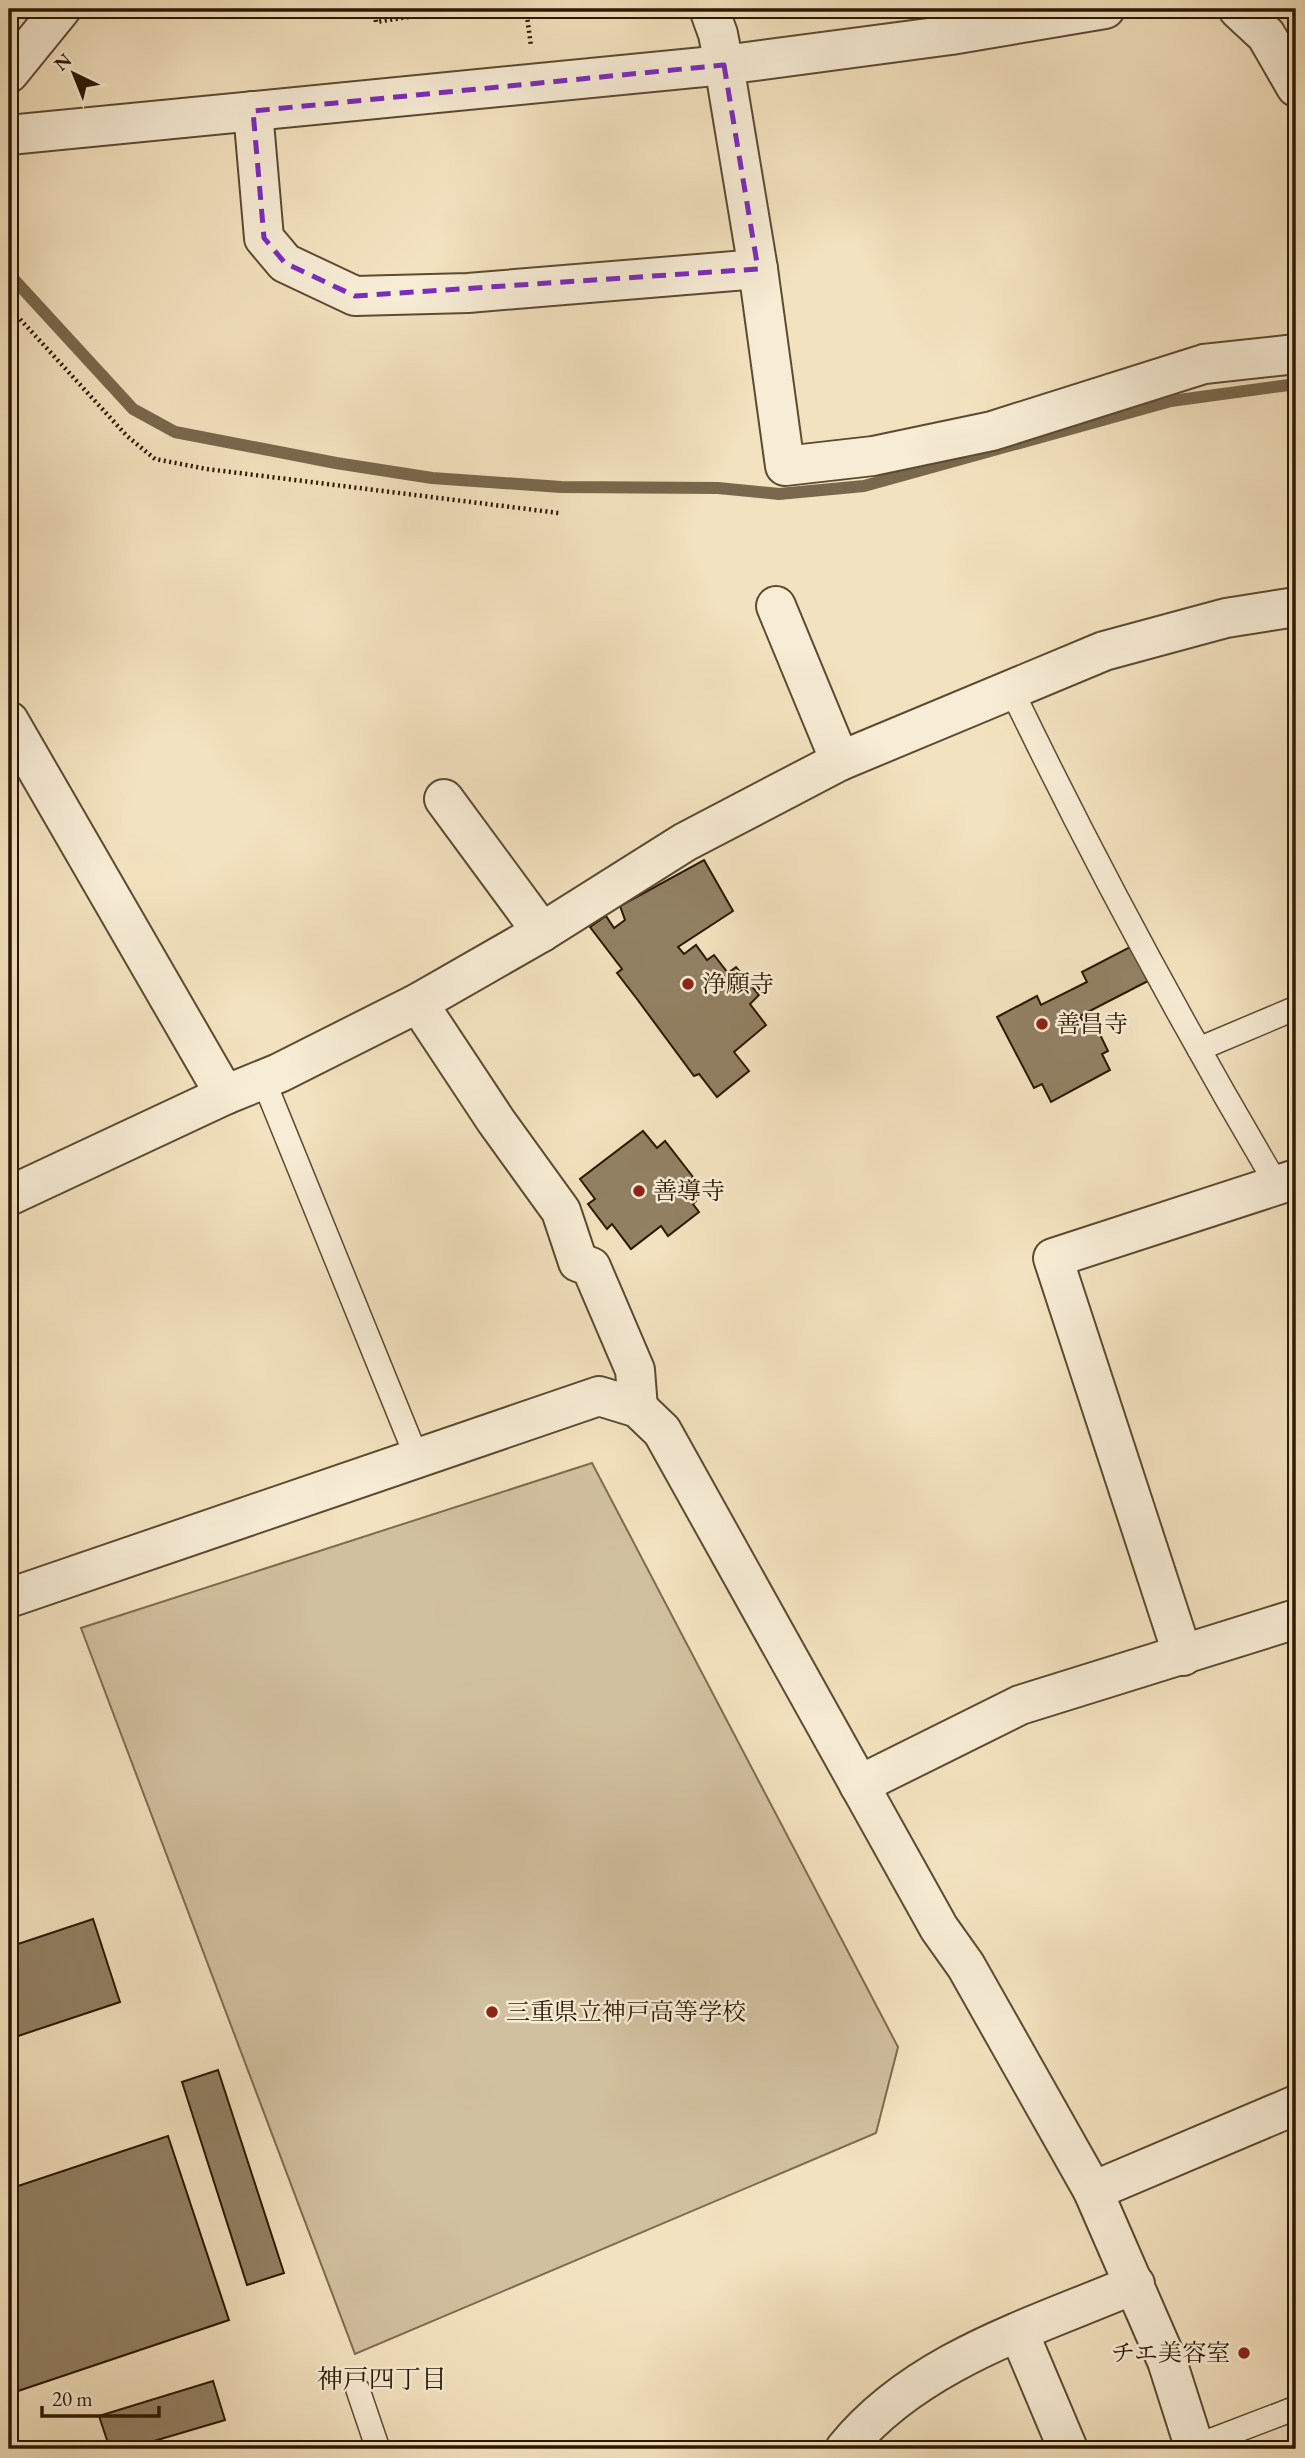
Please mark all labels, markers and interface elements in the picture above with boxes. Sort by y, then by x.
north arrow [38,38,108,108]
text: N [49,47,77,76]
place label: 浄願寺 [702,968,774,999]
marker: 浄願寺 [680,976,696,992]
place label: 善昌寺 [1056,1008,1128,1039]
marker: 善昌寺 [1034,1016,1050,1032]
place label: 善導寺 [653,1175,725,1206]
marker: 善導寺 [631,1183,647,1199]
place label: 三重県立神戸高等学校 [506,1996,746,2027]
marker: 三重県立神戸高等学校 [484,2004,500,2020]
place label: チエ美容室 [1111,2337,1230,2368]
marker: チエ美容室 [1236,2345,1252,2361]
district label: 神戸四丁目 [317,2362,447,2396]
scale bar [42,2374,159,2418]
text: 20 m [52,2385,93,2412]

